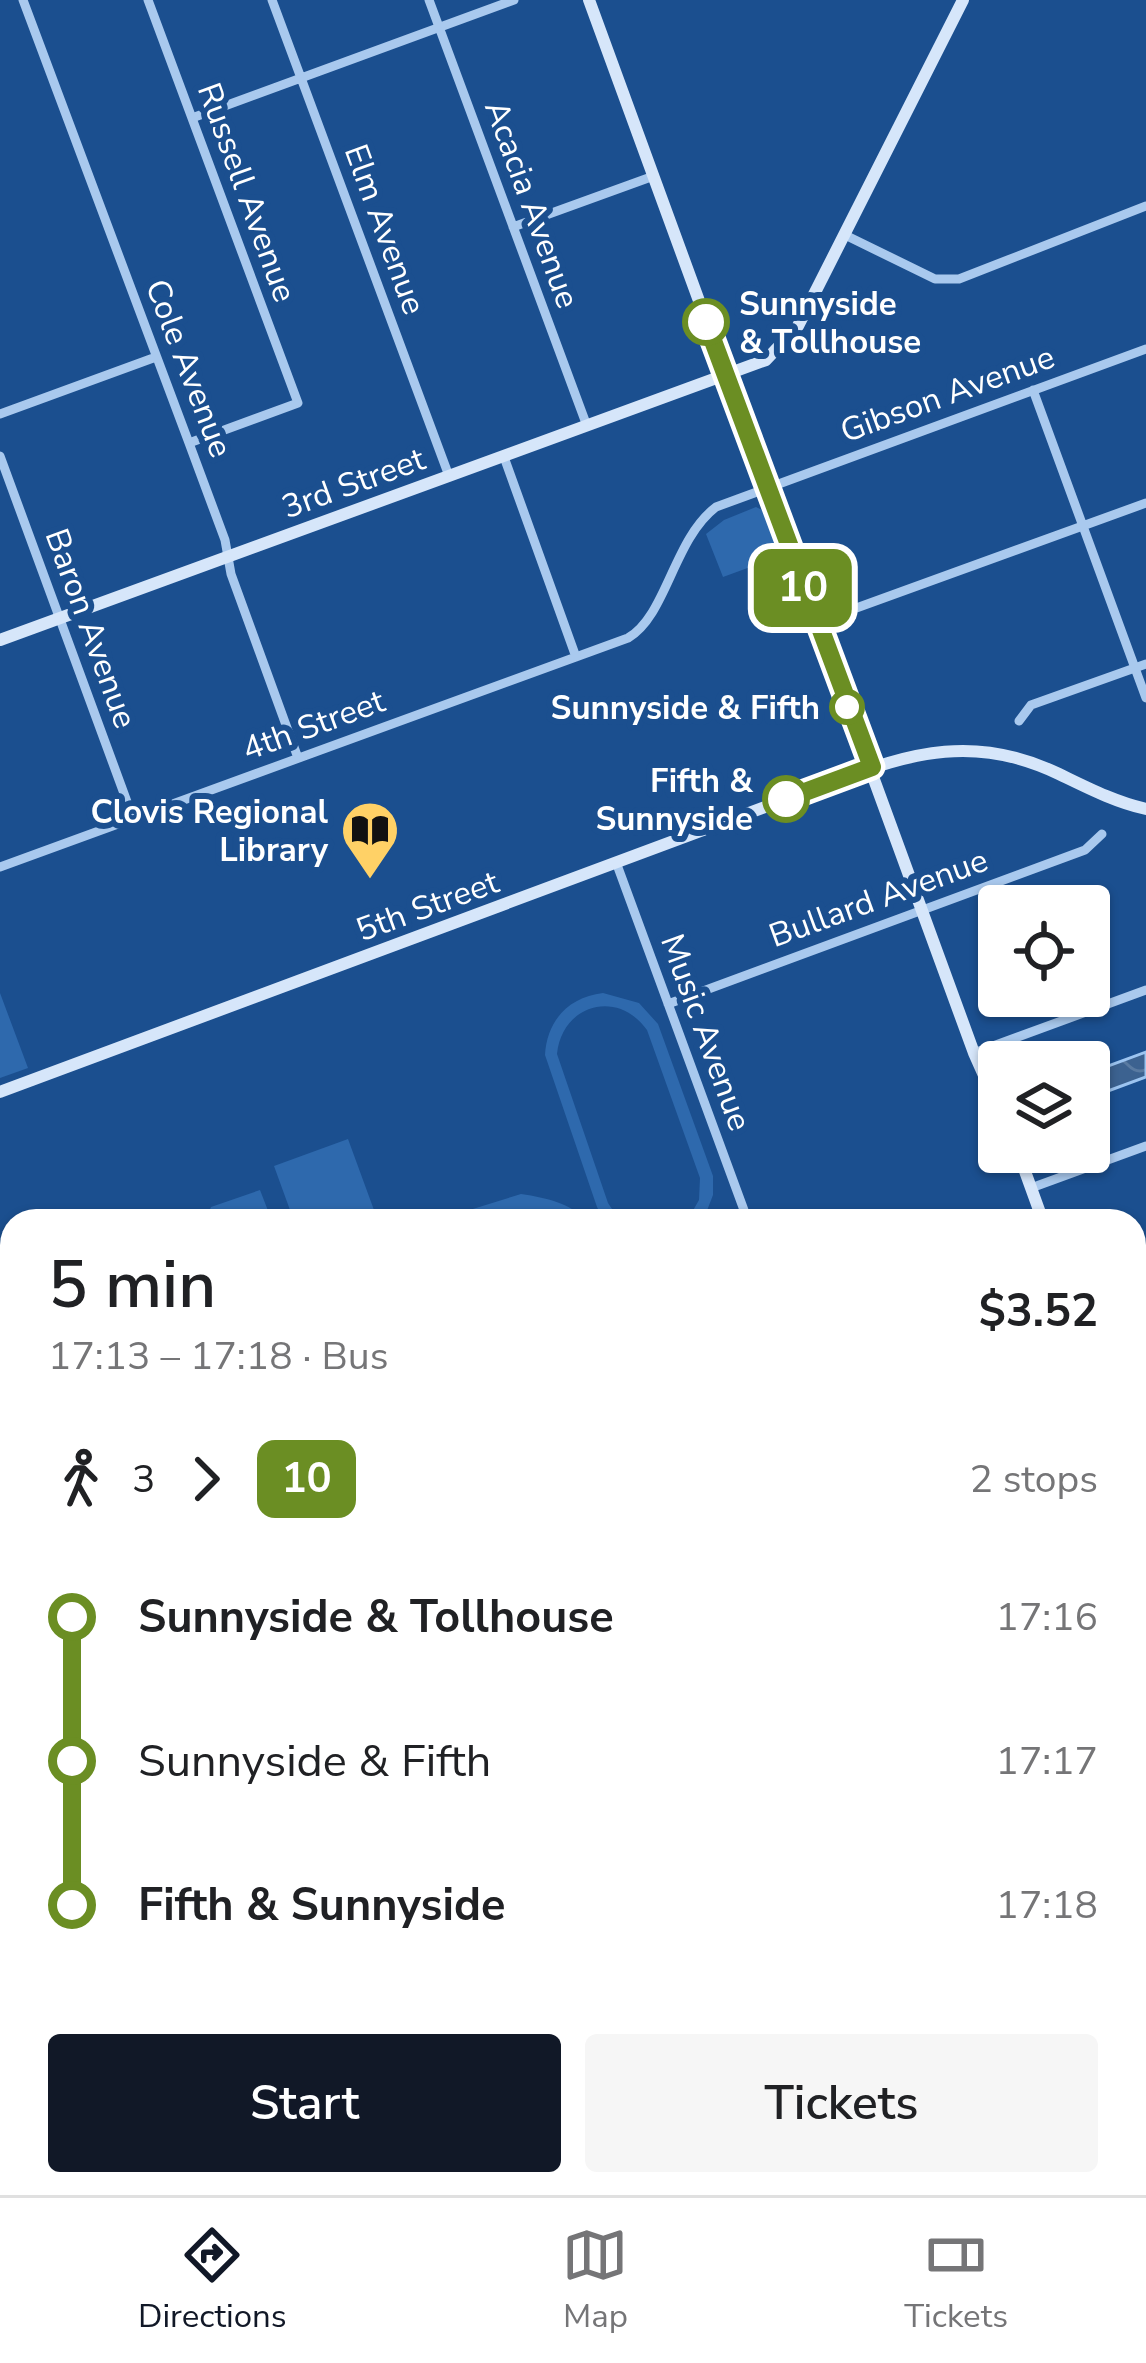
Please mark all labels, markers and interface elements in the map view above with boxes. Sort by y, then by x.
street label: Russell Avenue [186,77,307,308]
street label: Acacia Avenue [473,95,590,315]
street label: Elm Avenue [333,138,436,321]
street label: Cole Avenue [134,273,243,464]
place label: Sunnyside & Tollhouse [739,282,921,365]
marker: Sunnyside & Tollhouse [684,300,728,344]
street label: Gibson Avenue [834,335,1061,454]
street label: 3rd Street [276,437,432,530]
street label: Baron Avenue [34,522,148,735]
line badge: 10 [749,549,857,627]
text: 10 [778,559,828,616]
street label: 4th Street [236,679,391,772]
place label: Sunnyside & Fifth [551,686,820,731]
marker: Sunnyside & Fifth [831,691,863,723]
place label: Fifth & Sunnyside [595,759,754,842]
marker: Fifth & Sunnyside [764,777,808,821]
place label: Clovis Regional Library [90,790,329,873]
library icon: Clovis Regional Library [339,799,401,881]
street label: Bullard Avenue [763,838,994,959]
street label: 5th Street [350,860,505,953]
map controls [978,885,1110,1173]
button: locate [978,885,1110,1017]
street label: Music Avenue [649,928,762,1137]
button: layers [978,1041,1110,1173]
text: 5 min [48,1240,216,1330]
text: $3.52 [979,1281,1098,1342]
text: 17:13 – 17:18 · Bus [48,1330,388,1383]
icon: walk [48,1446,114,1512]
icon: forward [173,1446,239,1512]
text: 10 [281,1450,332,1507]
text: 3 [132,1453,155,1506]
text: 2 stops [969,1453,1098,1506]
text: Sunnyside & Tollhouse [138,1587,614,1648]
text: 17:16 [996,1591,1098,1644]
text: Sunnyside & Fifth [138,1731,491,1792]
text: 17:17 [996,1735,1098,1788]
text: Fifth & Sunnyside [138,1875,505,1936]
text: 17:18 [996,1879,1098,1932]
button: Start [48,2034,561,2172]
button: Tickets [585,2034,1098,2172]
tab: Directions [138,2222,287,2339]
tab: Map [562,2222,628,2339]
tab: Tickets [904,2222,1008,2339]

